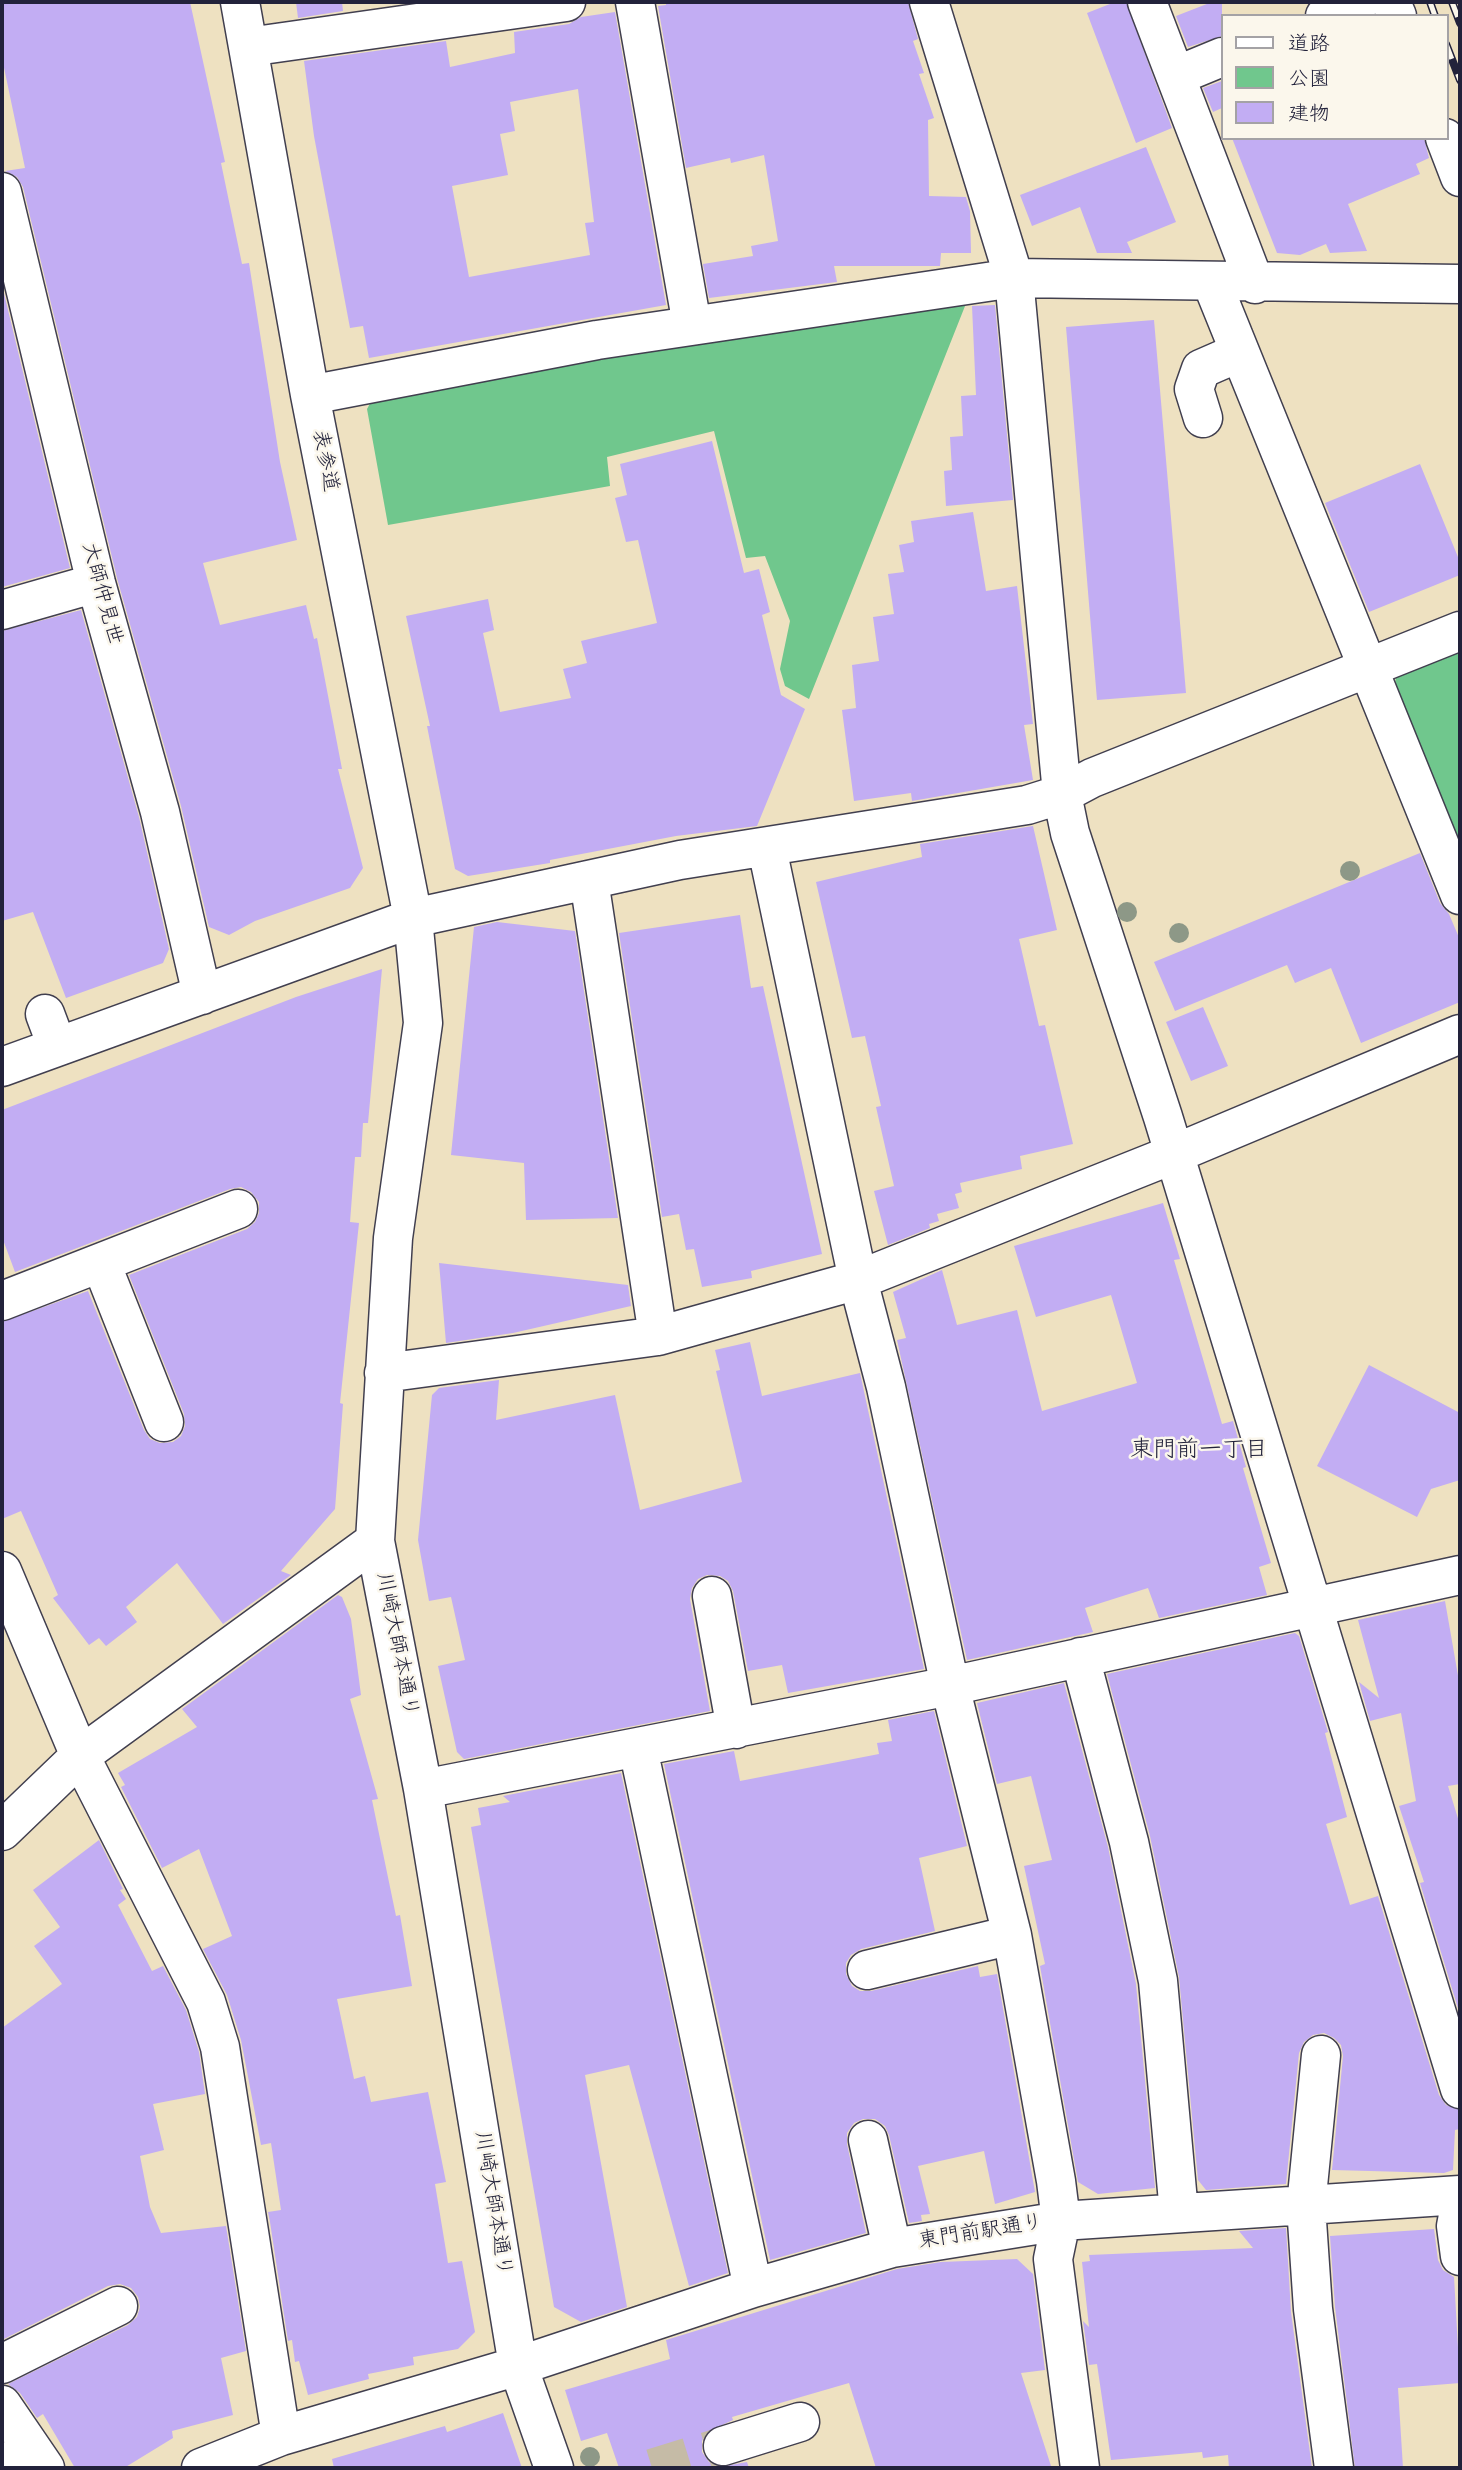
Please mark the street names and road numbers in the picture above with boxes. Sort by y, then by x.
street label: 表参道 [305,428,341,494]
street label: 大師仲見世 [74,540,126,648]
street label: 川崎大師本通り [369,1570,421,1720]
street label: 川崎大師本通り [467,2129,515,2279]
street label: 東門前駅通り [917,2212,1045,2256]

